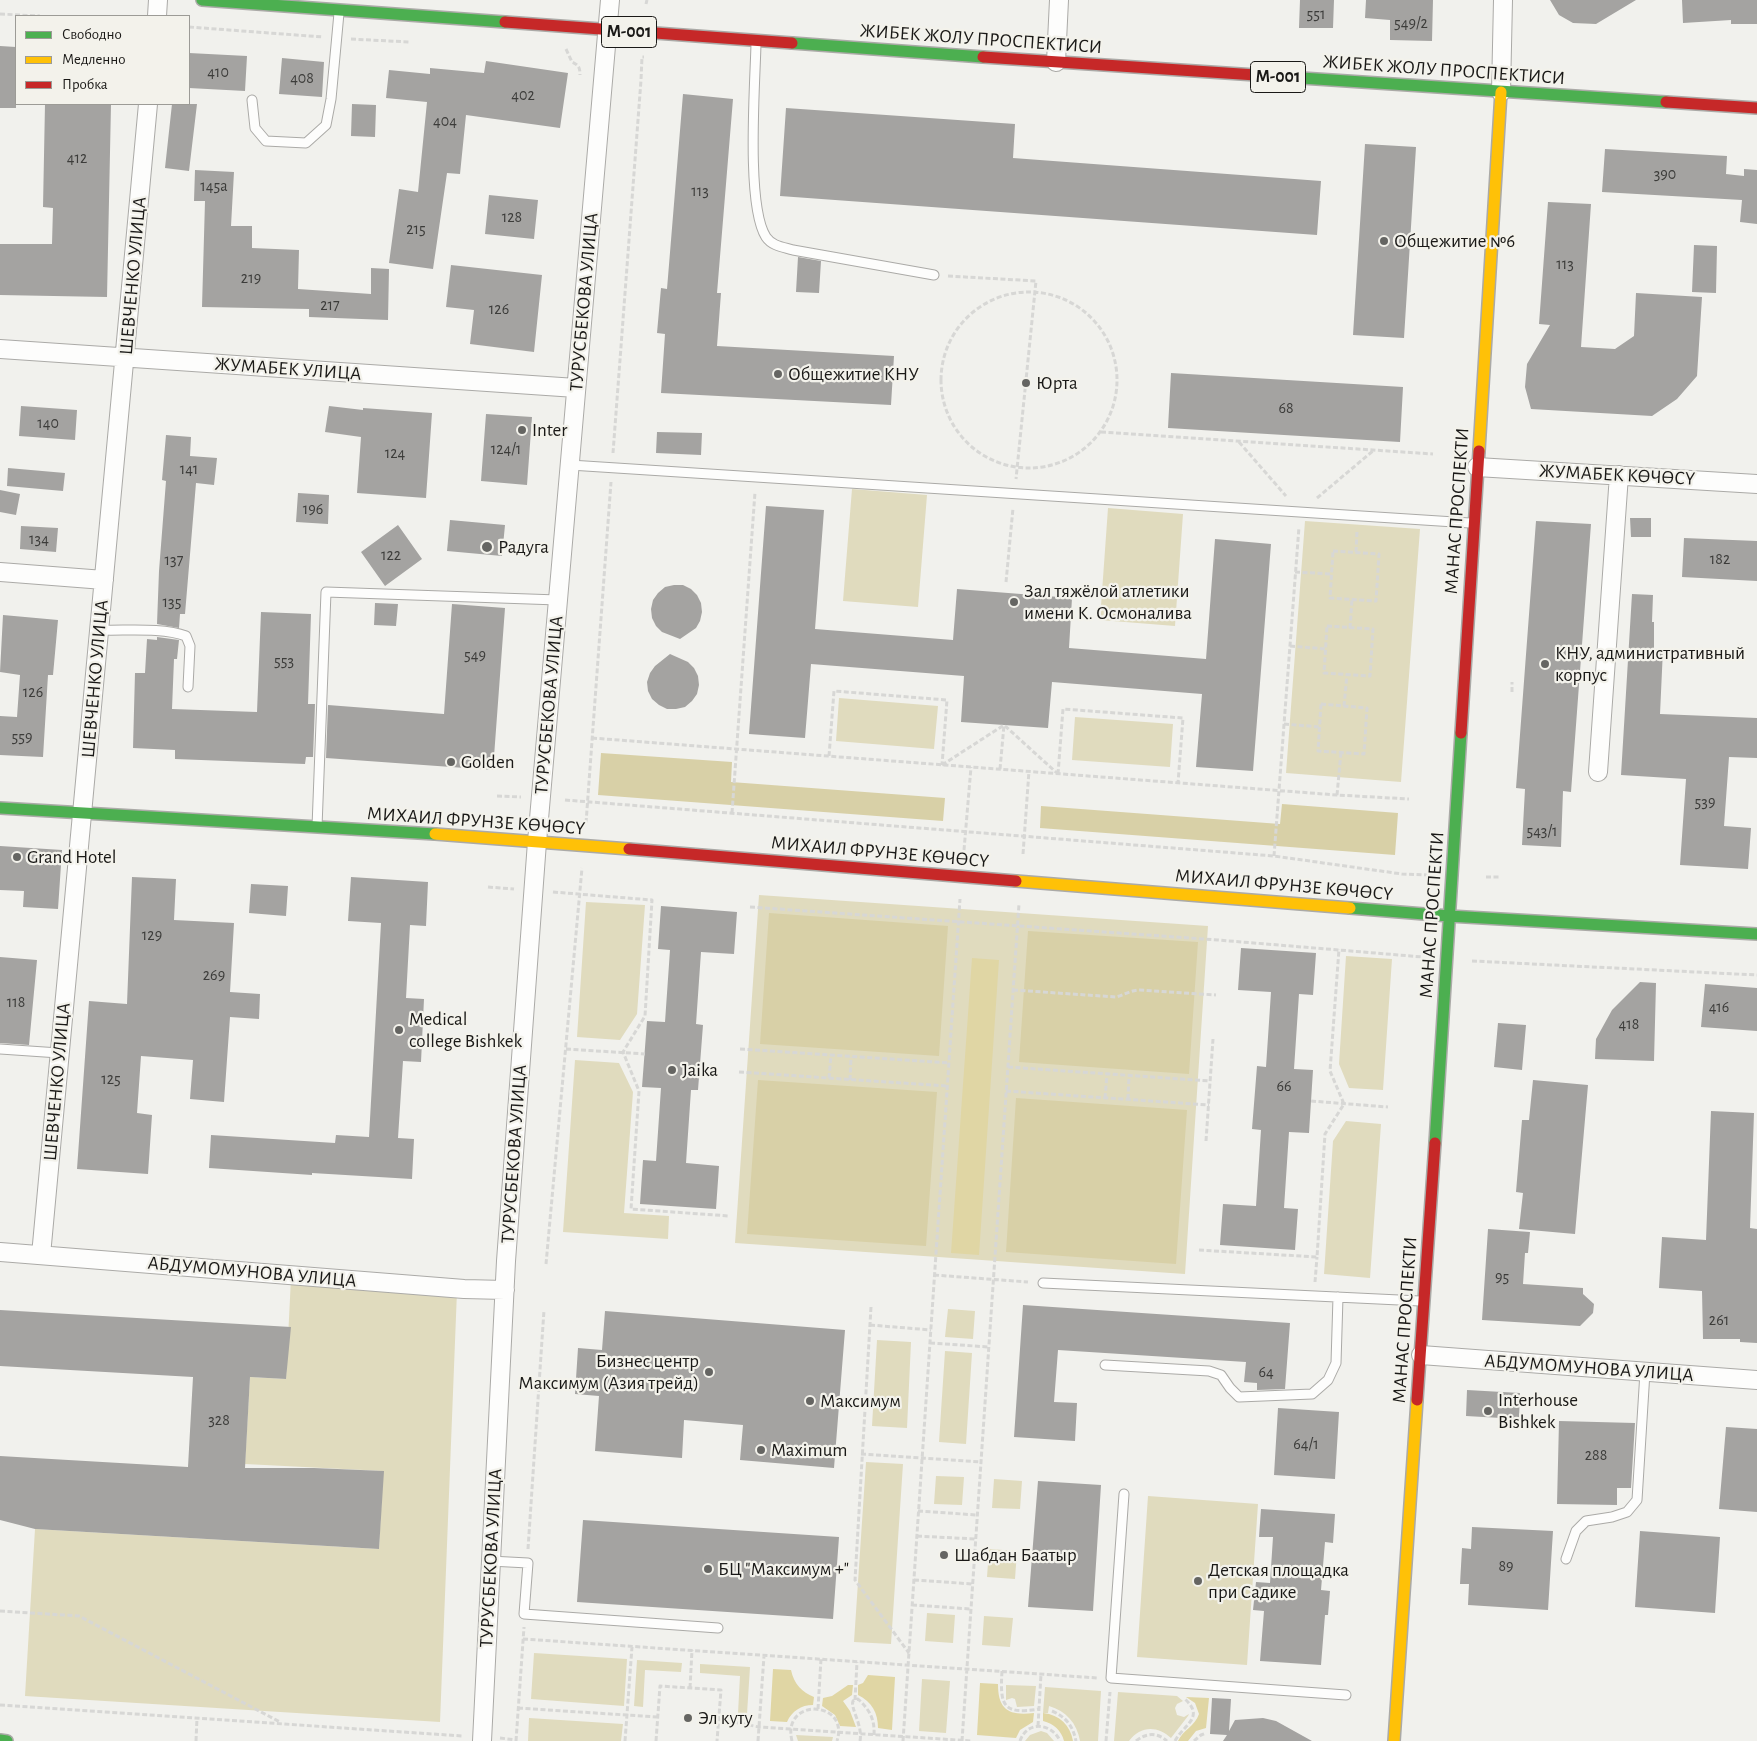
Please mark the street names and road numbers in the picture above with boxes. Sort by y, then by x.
road number: М-001 [602,16,656,48]
street label: ЖИБЕК ЖОЛУ ПРОСПЕКТИСИ [859,19,1103,59]
street label: ЖИБЕК ЖОЛУ ПРОСПЕКТИСИ [1322,50,1566,90]
road number: М-001 [1250,62,1306,92]
street label: ШЕВЧЕНКО УЛИЦА [115,196,151,356]
street label: ТУРУСБЕКОВА УЛИЦА [565,212,603,392]
street label: ЖУМАБЕК УЛИЦА [214,352,362,386]
street label: МАНАС ПРОСПЕКТИ [1440,427,1474,595]
street label: ЖУМАБЕК КӨЧӨСҮ [1538,460,1696,490]
street label: ШЕВЧЕНКО УЛИЦА [77,599,113,759]
street label: ТУРУСБЕКОВА УЛИЦА [530,615,568,795]
street label: МИХАИЛ ФРУНЗЕ КӨЧӨСҮ [366,802,586,840]
street label: МИХАИЛ ФРУНЗЕ КӨЧӨСҮ [770,831,990,873]
street label: МАНАС ПРОСПЕКТИ [1415,831,1449,999]
street label: МИХАИЛ ФРУНЗЕ КӨЧӨСҮ [1174,864,1394,906]
street label: ШЕВЧЕНКО УЛИЦА [39,1002,75,1162]
street label: ТУРУСБЕКОВА УЛИЦА [496,1064,532,1244]
street label: МАНАС ПРОСПЕКТИ [1388,1236,1422,1404]
street label: АБДУМОМУНОВА УЛИЦА [147,1252,357,1292]
street label: АБДУМОМУНОВА УЛИЦА [1484,1349,1694,1387]
street label: ТУРУСБЕКОВА УЛИЦА [475,1468,507,1648]

